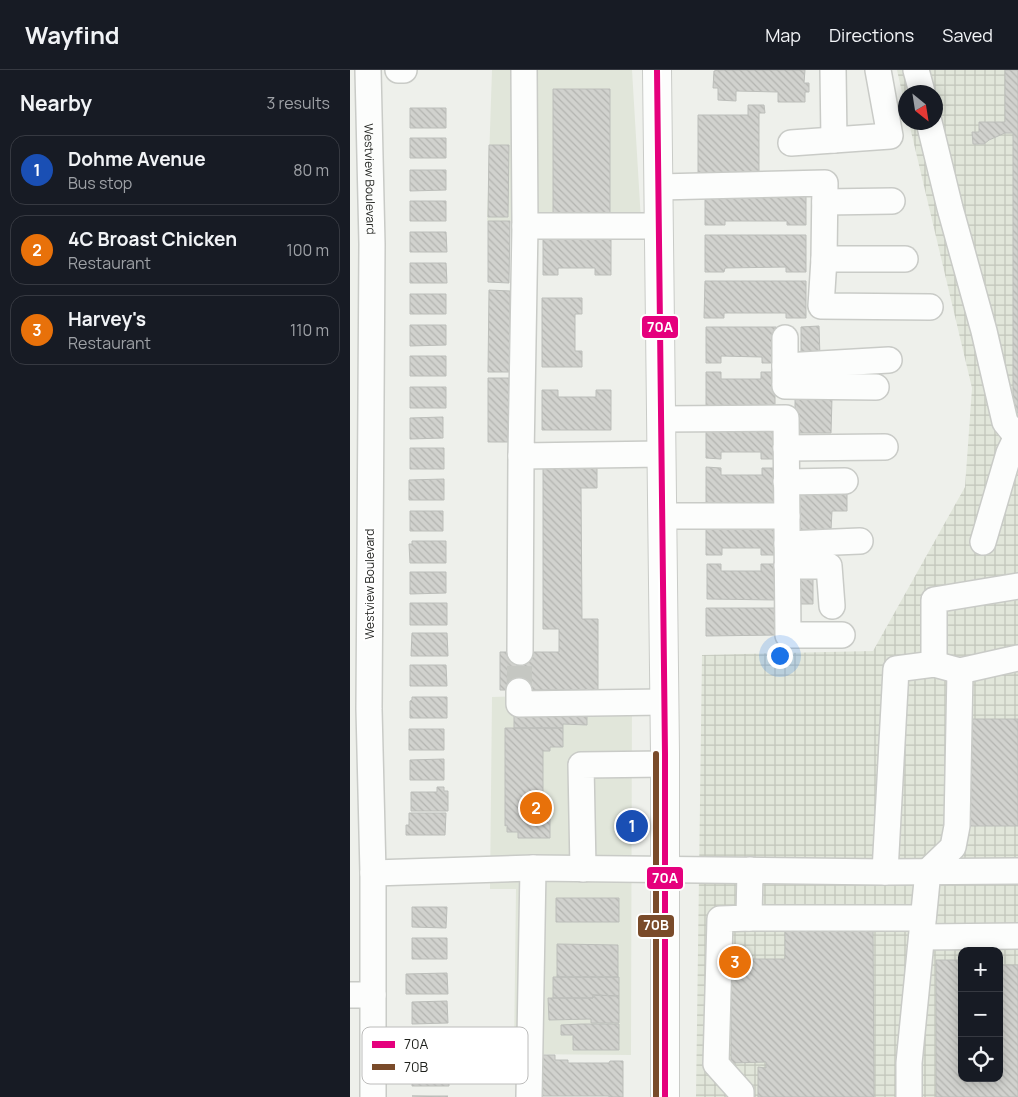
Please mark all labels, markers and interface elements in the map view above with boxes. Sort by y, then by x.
text: Wayfind [25,18,120,51]
text: Map [765,23,801,47]
text: Directions [829,23,914,47]
text: Saved [942,23,993,47]
north arrow [898,85,943,130]
text: Nearby [20,89,92,117]
text: 3 results [267,92,330,114]
street label: Westview Boulevard [361,123,380,235]
text: Dohme Avenue [68,146,206,172]
text: 1 [33,159,41,181]
text: 80 m [293,159,329,181]
text: Bus stop [68,172,132,194]
text: 4C Broast Chicken [68,226,237,252]
text: 2 [32,239,42,261]
text: 100 m [286,239,329,261]
text: Restaurant [68,252,151,274]
text: Harvey's [68,306,146,332]
line badge: 70A [641,315,679,339]
text: 70A [647,317,674,336]
text: 3 [32,319,42,341]
text: 110 m [290,319,329,341]
text: Restaurant [68,332,151,354]
street label: Westview Boulevard [361,529,378,639]
your location [767,643,793,669]
pin: 2 [520,789,552,827]
pin: 1 [616,807,648,845]
line badge: 70A [646,866,684,890]
text: 70A [652,868,679,887]
line badge: 70B [637,914,675,938]
text: 70B [643,915,669,934]
pin: 3 [719,943,751,981]
map controls [958,947,1003,1082]
button: + [958,947,1003,992]
button: − [958,992,1003,1037]
legend [362,1027,528,1084]
text: 70A [404,1034,429,1053]
button: locate [958,1037,1003,1082]
text: 70B [404,1057,429,1076]

